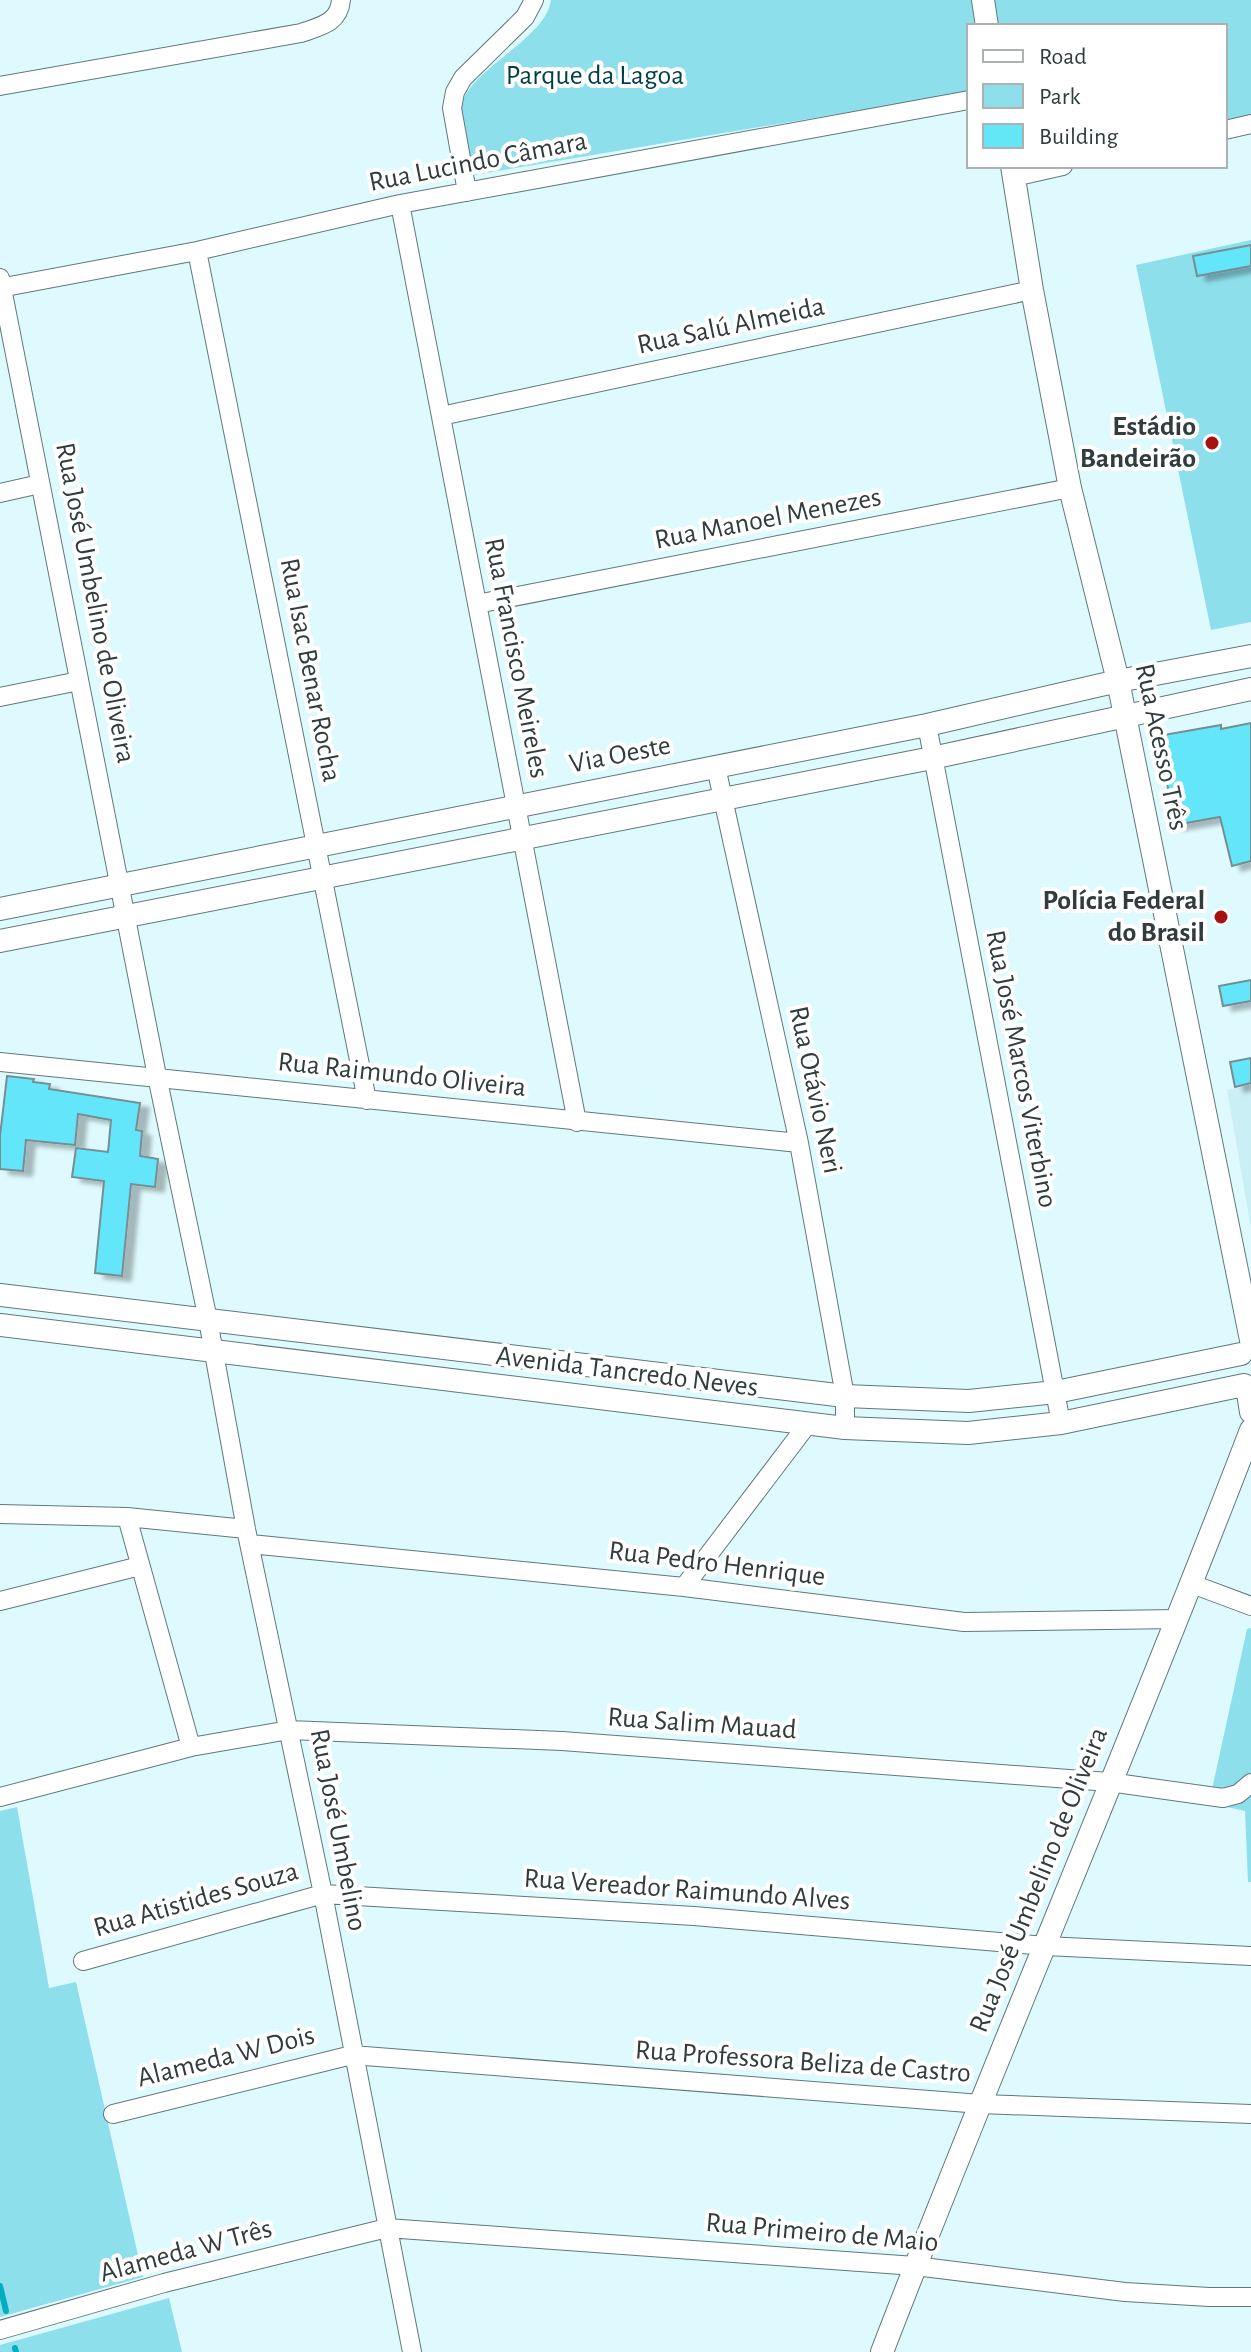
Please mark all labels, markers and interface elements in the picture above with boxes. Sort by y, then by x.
legend [967,24,1227,168]
text: Road [1039,45,1087,69]
park label: Parque da Lagoa [506,62,684,90]
text: Park [1039,85,1080,109]
text: Building [1039,125,1118,149]
street label: Rua Lucindo Câmara [367,127,589,197]
street label: Rua Salú Almeida [635,292,827,360]
place label: Estádio Bandeirão [1080,413,1196,473]
marker: Estádio Bandeirão [1203,434,1221,452]
street label: Rua José Umbelino de Oliveira [50,440,140,766]
street label: Rua Manoel Menezes [652,483,884,555]
street label: Rua Francisco Meireles [479,535,553,781]
street label: Rua Isac Benar Rocha [275,556,345,784]
street label: Rua Acesso Três [1130,661,1192,833]
street label: Via Oeste [567,731,673,779]
place label: Polícia Federal do Brasil [1043,887,1205,947]
marker: Polícia Federal do Brasil [1212,908,1230,926]
street label: Rua José Marcos Viterbino [980,928,1062,1210]
street label: Rua Otávio Neri [784,1004,846,1176]
street label: Rua Raimundo Oliveira [276,1048,528,1102]
street label: Avenida Tancredo Neves [494,1342,760,1402]
street label: Rua Pedro Henrique [607,1537,827,1591]
street label: Rua Salim Mauad [606,1703,798,1745]
street label: Rua José Umbelino de Oliveira [965,1724,1113,2036]
street label: Rua José Umbelino [305,1727,371,1933]
street label: Rua Atistides Souza [90,1857,302,1943]
street label: Rua Vereador Raimundo Alves [523,1865,851,1915]
street label: Alameda W Dois [134,2021,318,2093]
street label: Rua Professora Beliza de Castro [634,2036,972,2088]
street label: Rua Primeiro de Maio [704,2209,940,2257]
street label: Alameda W Três [97,2215,275,2287]

